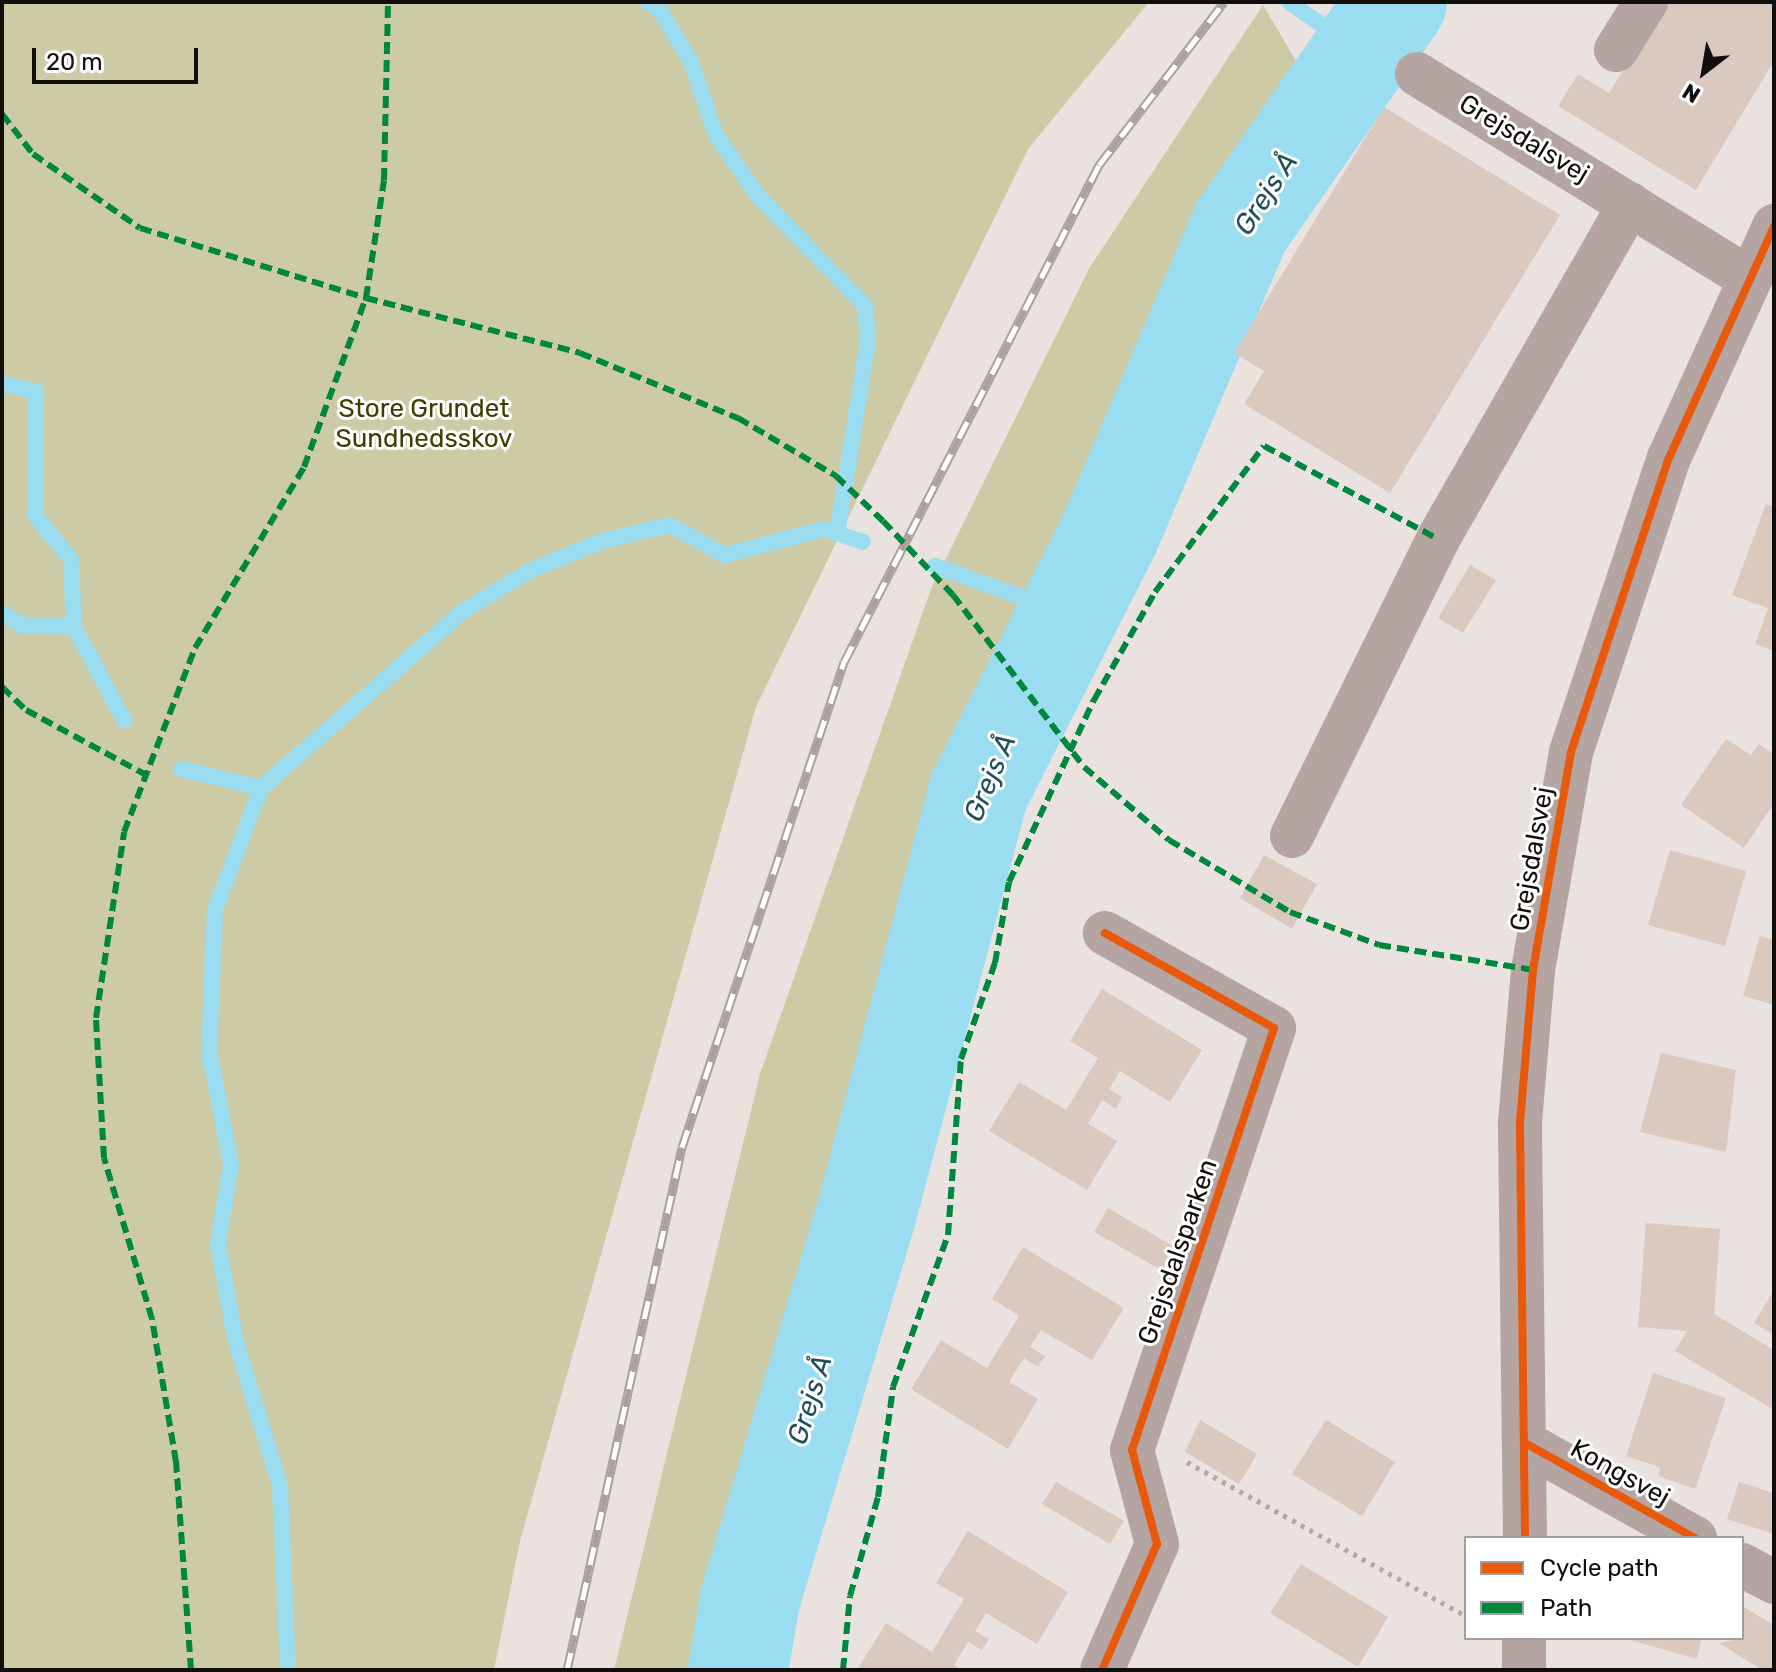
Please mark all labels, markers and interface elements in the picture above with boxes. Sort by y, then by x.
scale bar [36,32,202,82]
north arrow [1664,32,1744,112]
text: 20 m [46,48,103,76]
text: N [1678,77,1705,109]
street label: Grejsdalsvej [1453,88,1595,190]
water label: Grejs Å [1227,146,1305,242]
park label: Store Grundet Sundhedsskov [335,393,513,454]
water label: Grejs Å [956,729,1024,827]
street label: Grejsdalsvej [1504,785,1560,933]
street label: Grejsdalsparken [1132,1155,1224,1349]
water label: Grejs Å [780,1351,840,1449]
street label: Kongsvej [1565,1433,1675,1513]
legend [1464,1536,1744,1640]
text: Cycle path [1540,1554,1659,1582]
text: Path [1540,1594,1592,1622]

